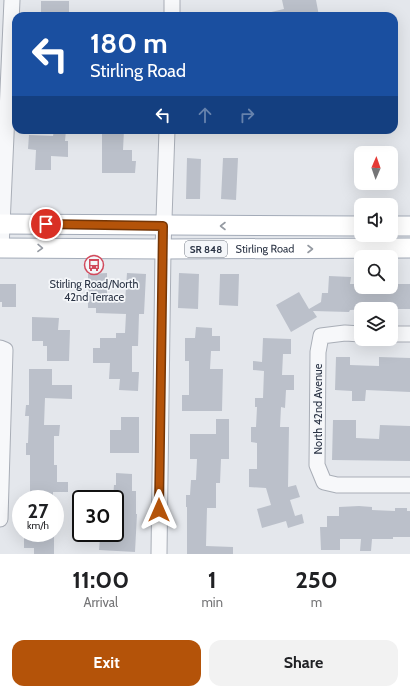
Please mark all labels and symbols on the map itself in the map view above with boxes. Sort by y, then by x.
north arrow [354,146,398,190]
pin [29,207,63,241]
one-way arrow [220,222,226,230]
road number: SR 848 [185,241,227,257]
street label: Stirling Road [236,241,294,256]
one-way arrow [37,244,43,252]
one-way arrow [307,245,313,253]
bus stop icon: Stirling Road/North 42nd Terrace [83,254,105,276]
place label: Stirling Road/North 42nd Terrace [49,277,139,304]
street label: North 42nd Avenue [311,363,325,455]
position arrow [138,489,180,531]
speed limit sign: 30 [72,490,124,542]

